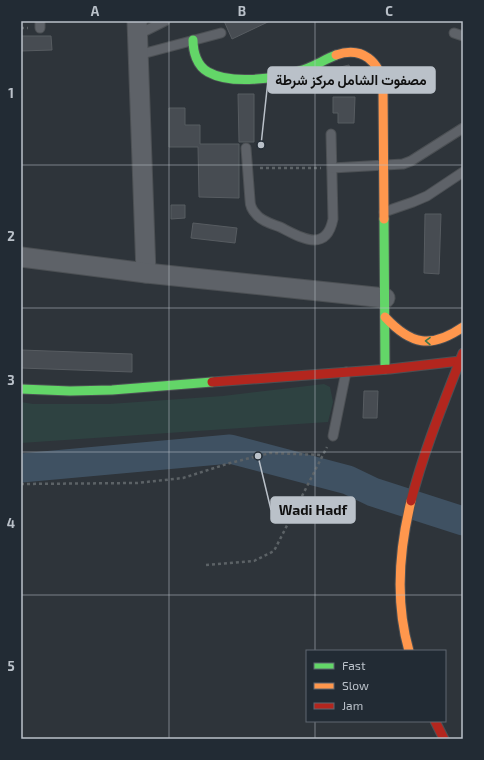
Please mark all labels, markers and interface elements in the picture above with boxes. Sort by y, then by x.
text: A [91,3,100,19]
text: B [238,3,246,19]
text: C [385,3,393,19]
callout: مصفوت الشامل مركز شرطة [268,67,435,93]
text: مصفوت الشامل مركز شرطة [275,71,427,89]
text: 1 [8,85,14,101]
text: 2 [7,228,15,244]
one-way arrow [425,337,431,345]
text: 3 [7,372,15,388]
callout: Wadi Hadf [271,497,355,523]
text: Wadi Hadf [279,501,348,518]
text: 4 [7,515,15,531]
legend [306,650,446,722]
text: 5 [7,658,15,674]
text: Fast [342,658,366,672]
text: Slow [342,678,369,692]
text: Jam [342,698,363,712]

